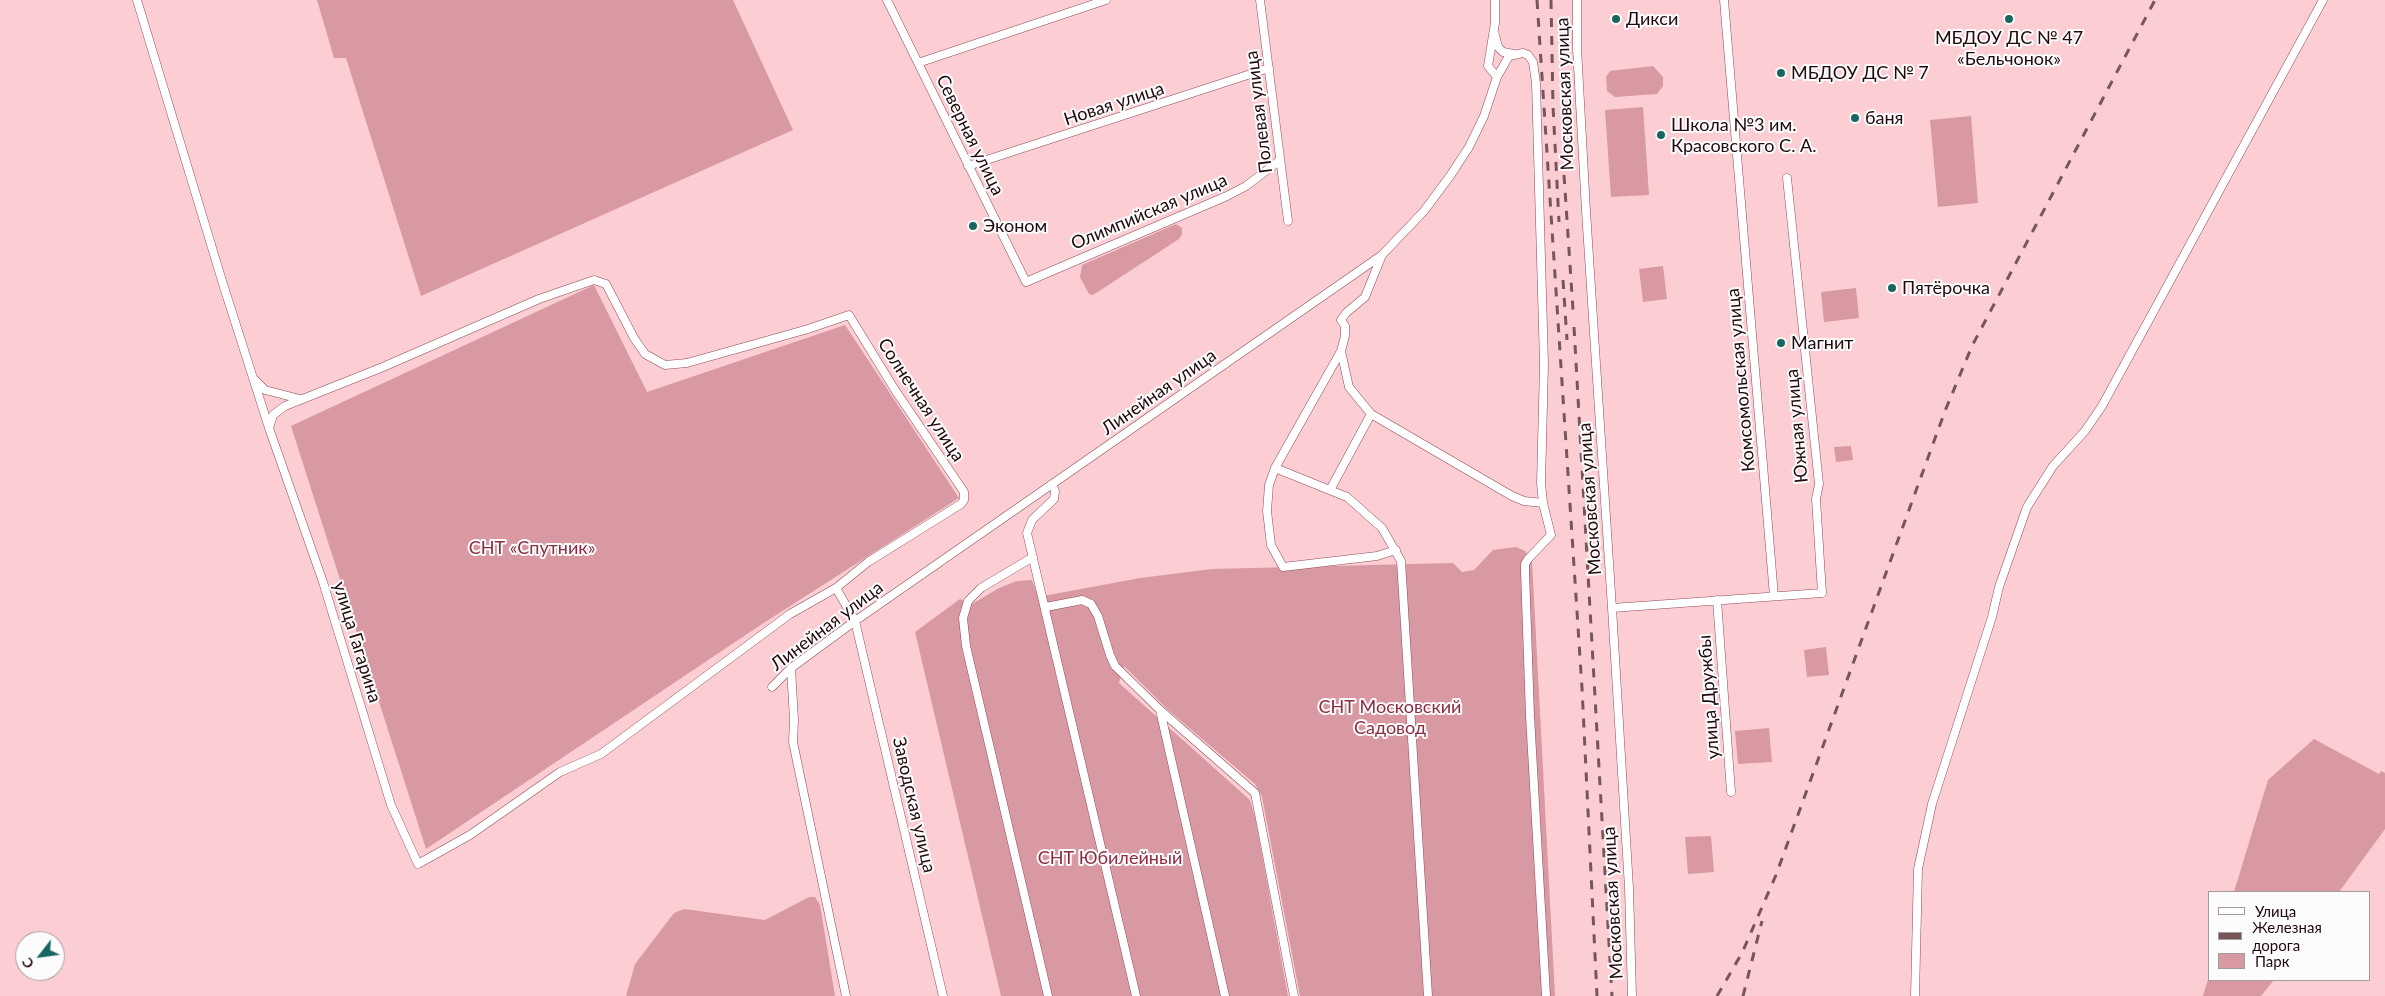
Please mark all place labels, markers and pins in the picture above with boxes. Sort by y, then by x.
place label: Дикси [1626,8,1678,30]
marker: Дикси [1610,13,1622,25]
marker: МБДОУ ДС № 47 «Бельчонок» [2003,13,2015,25]
place label: МБДОУ ДС № 47 «Бельчонок» [1935,27,2083,70]
place label: МБДОУ ДС № 7 [1791,62,1929,84]
marker: МБДОУ ДС № 7 [1775,67,1787,79]
place label: баня [1865,107,1903,129]
marker: баня [1849,112,1861,124]
place label: Школа №3 им. Красовского С. А. [1671,114,1816,156]
marker: Школа №3 им. Красовского С. А. [1655,129,1667,141]
place label: Эконом [983,215,1047,237]
marker: Эконом [967,220,979,232]
place label: Пятёрочка [1902,277,1990,299]
marker: Пятёрочка [1886,282,1898,294]
place label: Магнит [1791,332,1853,354]
marker: Магнит [1775,337,1787,349]

